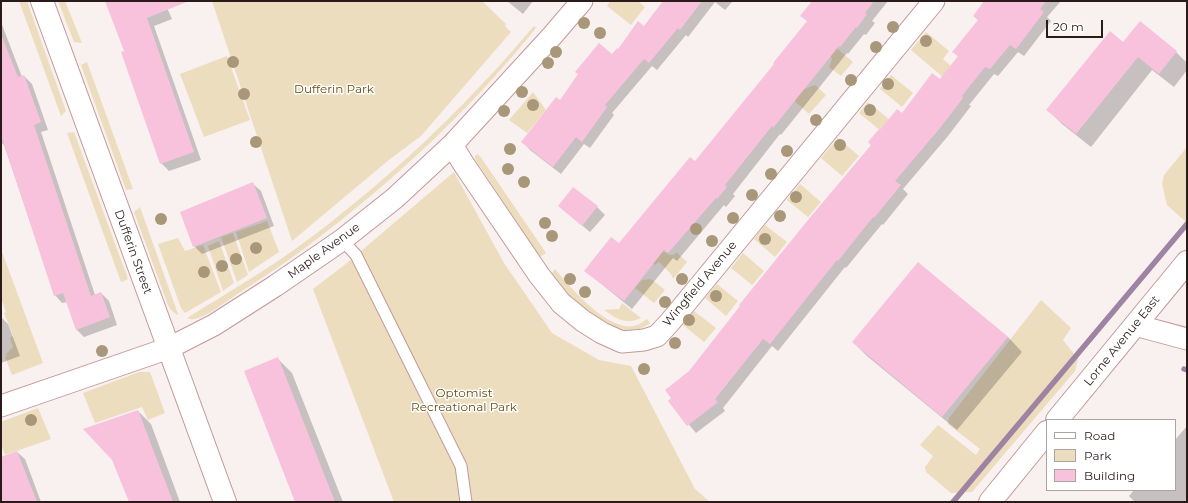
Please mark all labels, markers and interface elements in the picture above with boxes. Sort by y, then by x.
scale bar [1048,12,1105,38]
text: 20 m [1053,19,1084,34]
park label: Dufferin Park [294,82,374,96]
street label: Dufferin Street [111,208,155,296]
street label: Maple Avenue [285,220,363,282]
street label: Wingfield Avenue [660,238,740,330]
street label: Lorne Avenue East [1081,293,1163,389]
park label: Optomist Recreational Park [411,386,517,414]
legend [1046,419,1176,491]
text: Road [1084,428,1115,443]
text: Park [1084,448,1111,463]
text: Building [1084,468,1135,483]

